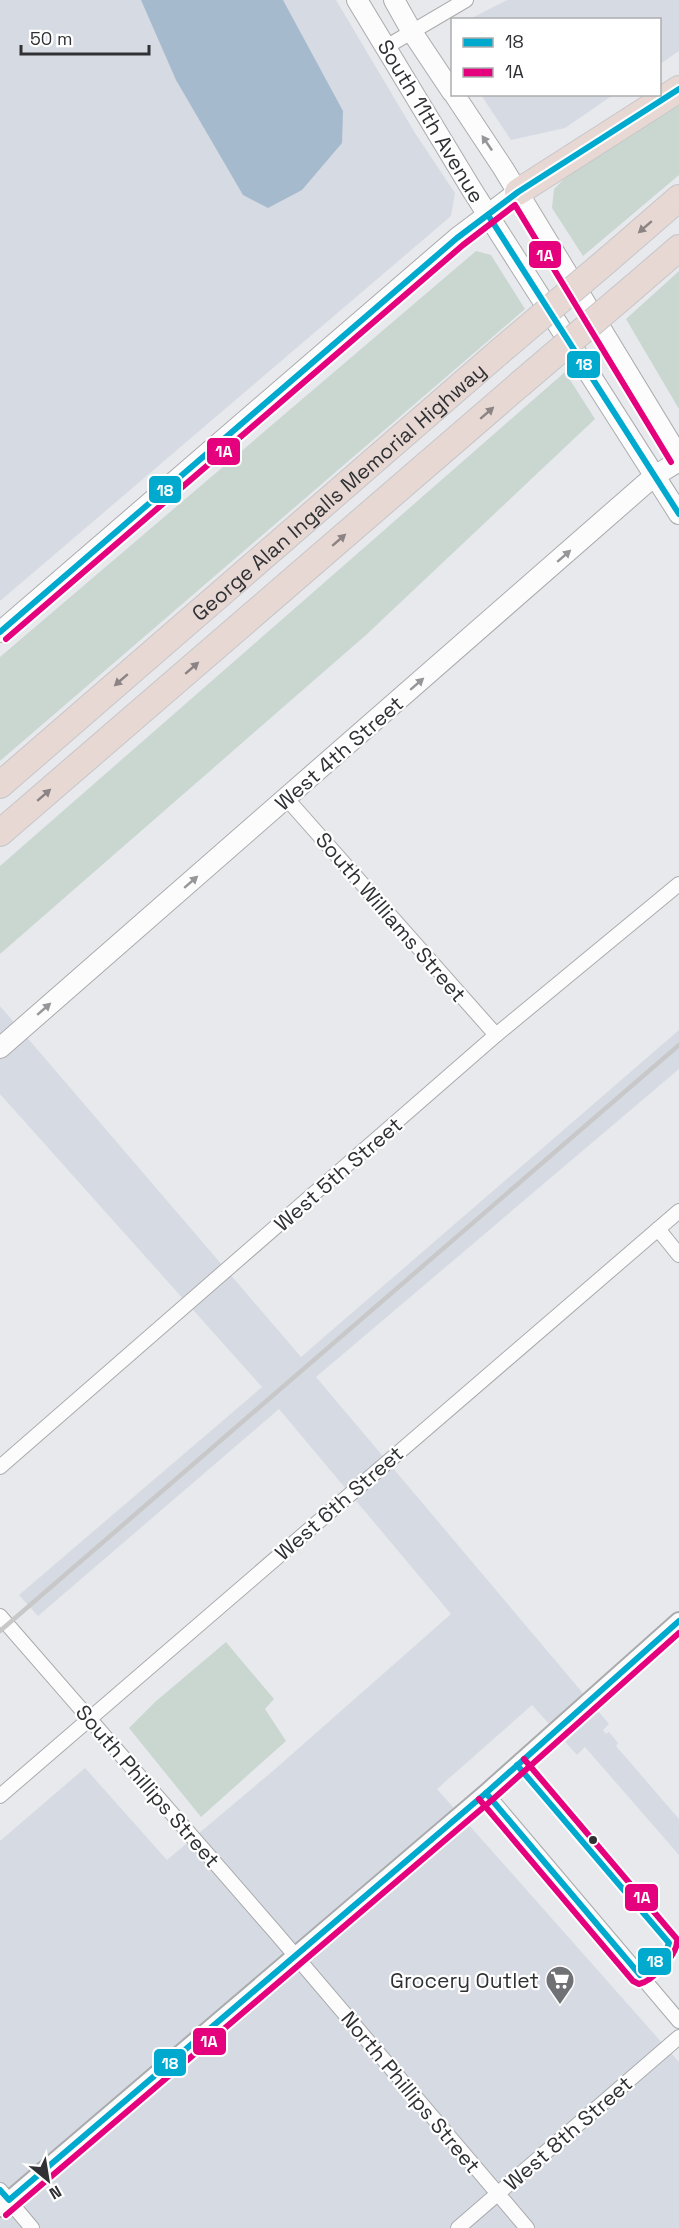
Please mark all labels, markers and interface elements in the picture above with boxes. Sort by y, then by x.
scale bar [21,18,148,56]
legend [451,18,661,96]
text: 50 m [30,27,72,50]
text: 18 [505,30,524,53]
street label: South 11th Avenue [372,34,490,208]
text: 1A [505,60,524,83]
one-way arrow [481,135,492,151]
one-way arrow [638,220,653,233]
line badge: 1A [528,240,562,269]
text: 1A [536,245,554,266]
line badge: 18 [566,350,601,379]
text: 18 [576,354,593,375]
street label: George Alan Ingalls Memorial Highway [186,356,491,626]
one-way arrow [479,407,494,420]
line badge: 1A [206,437,241,466]
text: 1A [215,441,233,462]
line badge: 18 [148,475,182,504]
text: 18 [157,480,174,501]
one-way arrow [331,534,346,547]
one-way arrow [556,550,571,563]
one-way arrow [184,662,199,675]
one-way arrow [113,674,129,687]
one-way arrow [409,678,424,691]
street label: West 4th Street [269,690,409,816]
one-way arrow [36,789,51,802]
street label: South Williams Street [310,827,472,1007]
one-way arrow [183,875,199,888]
one-way arrow [36,1003,52,1016]
street label: West 5th Street [268,1111,408,1237]
street label: West 6th Street [269,1440,409,1566]
street label: South Phillips Street [70,1699,226,1873]
unlabelled marker [587,1834,599,1846]
line badge: 1A [624,1883,659,1912]
text: 1A [633,1887,651,1908]
line badge: 18 [637,1947,672,1976]
text: 18 [647,1951,664,1972]
supermarket icon: Grocery Outlet [544,1964,576,2006]
place label: Grocery Outlet [390,1967,539,1994]
street label: North Phillips Street [335,2006,487,2178]
line badge: 1A [192,2027,227,2056]
text: 1A [200,2031,218,2052]
line badge: 18 [153,2048,187,2077]
text: 18 [162,2053,179,2074]
street label: West 8th Street [498,2070,638,2196]
north arrow [18,2150,78,2210]
text: N [45,2181,65,2204]

